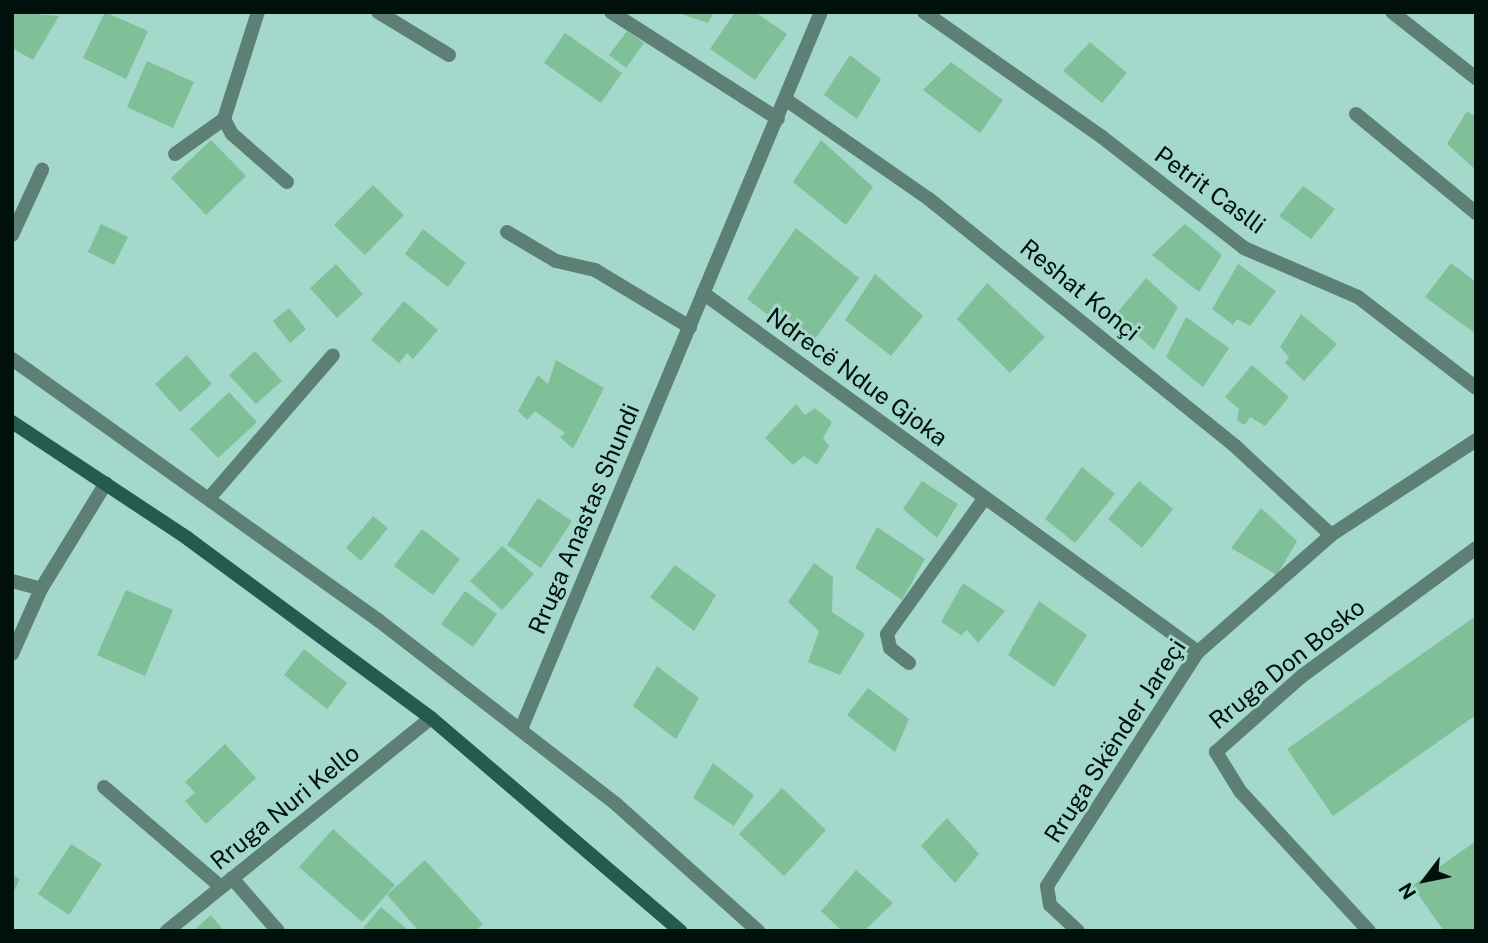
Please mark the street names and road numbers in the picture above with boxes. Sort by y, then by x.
street label: Petrit Caslli [1149,140,1271,240]
street label: Reshat Konçi [1014,233,1146,347]
street label: Ndrecë Ndue Gjoka [761,302,953,452]
street label: Rruga Anastas Shundi [522,399,646,639]
street label: Rruga Don Bosko [1204,593,1370,735]
street label: Rruga Skënder Jareçi [1038,634,1192,848]
street label: Rruga Nuri Kello [205,738,365,876]

